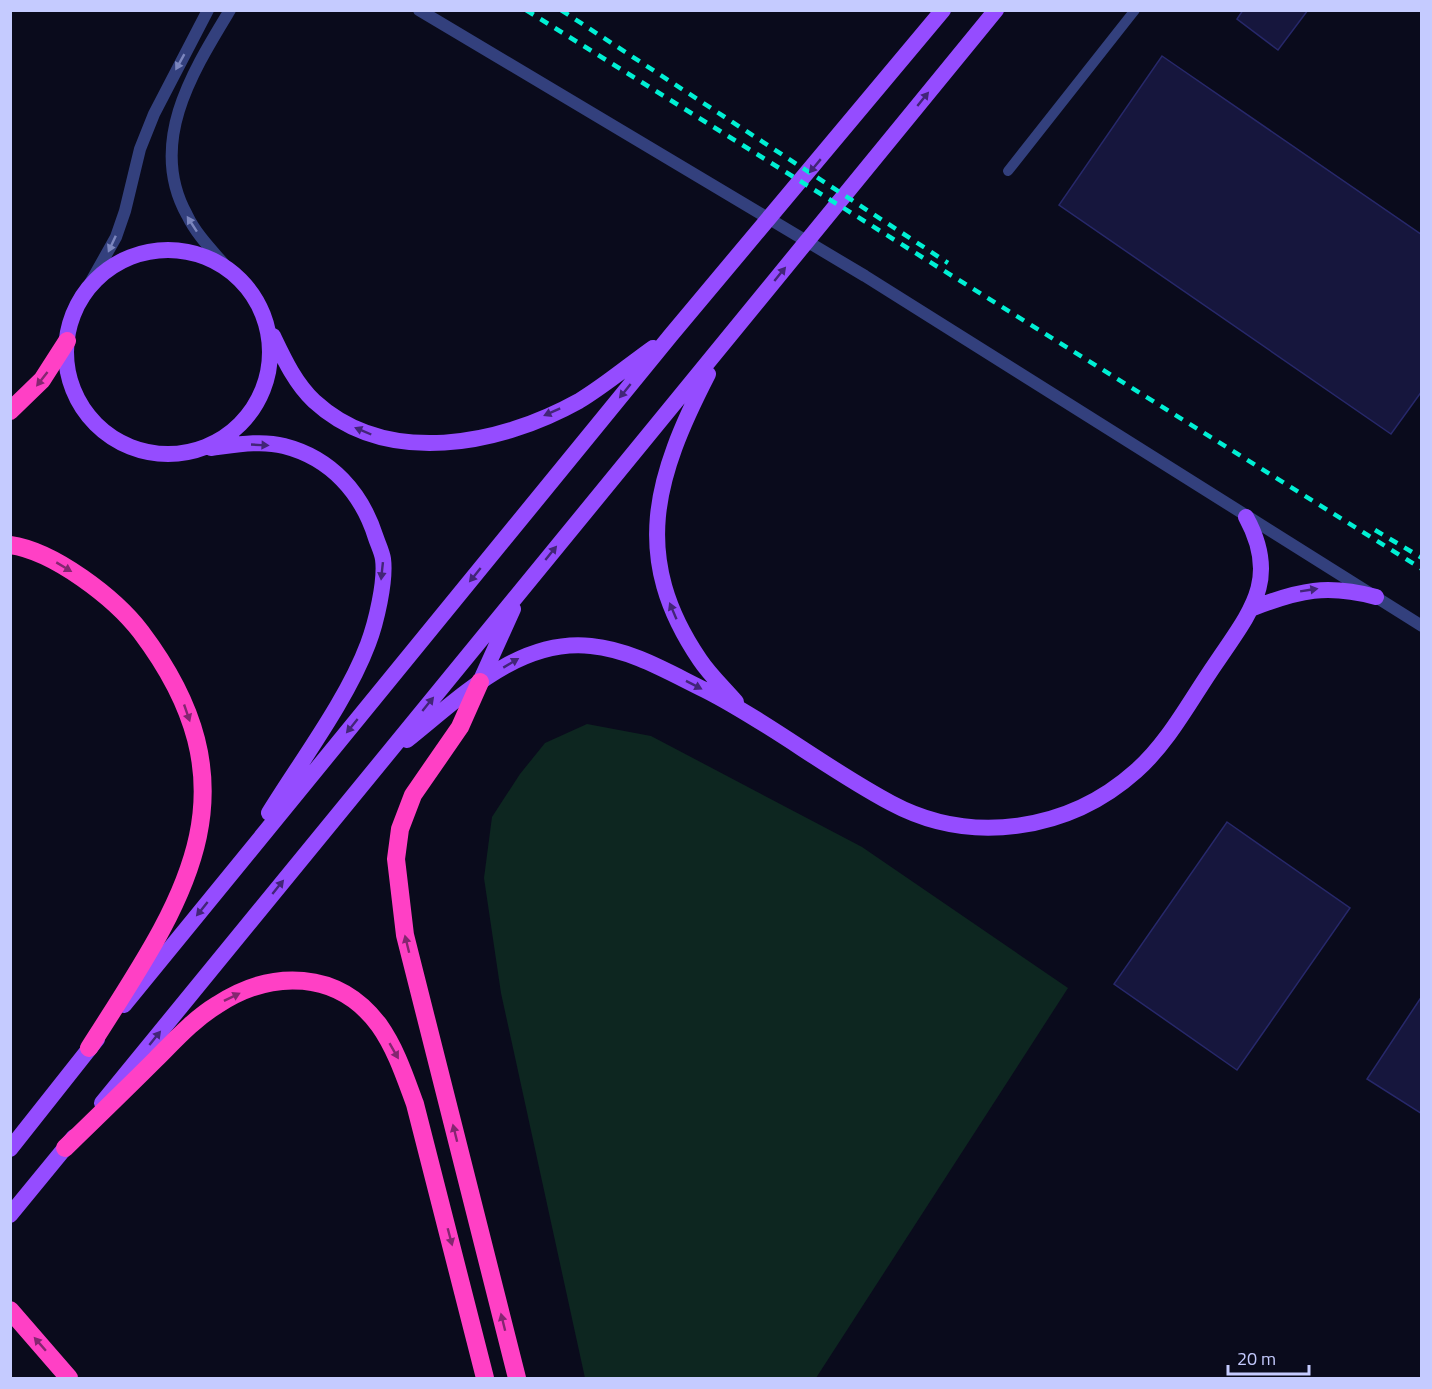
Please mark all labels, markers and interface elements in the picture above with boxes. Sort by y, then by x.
one-way arrow [175,54,185,71]
one-way arrow [917,91,930,107]
one-way arrow [808,158,821,174]
one-way arrow [187,216,198,232]
one-way arrow [108,235,117,252]
one-way arrow [773,267,786,282]
one-way arrow [36,371,49,387]
one-way arrow [619,383,632,399]
one-way arrow [543,408,560,417]
one-way arrow [354,426,372,436]
one-way arrow [250,440,269,449]
one-way arrow [545,545,558,561]
one-way arrow [377,561,387,580]
one-way arrow [56,562,72,573]
one-way arrow [469,567,482,583]
one-way arrow [1299,586,1318,595]
one-way arrow [668,601,678,619]
one-way arrow [503,658,519,669]
one-way arrow [686,680,703,690]
one-way arrow [421,696,433,711]
one-way arrow [183,704,193,722]
one-way arrow [346,718,359,733]
one-way arrow [271,879,284,895]
one-way arrow [195,901,208,917]
one-way arrow [402,935,412,953]
one-way arrow [224,993,241,1002]
one-way arrow [148,1030,161,1046]
one-way arrow [389,1043,399,1060]
one-way arrow [450,1124,460,1142]
one-way arrow [445,1228,455,1246]
one-way arrow [498,1313,507,1331]
one-way arrow [34,1337,47,1352]
scale bar [1228,1338,1309,1376]
text: 20 m [1237,1345,1276,1372]

